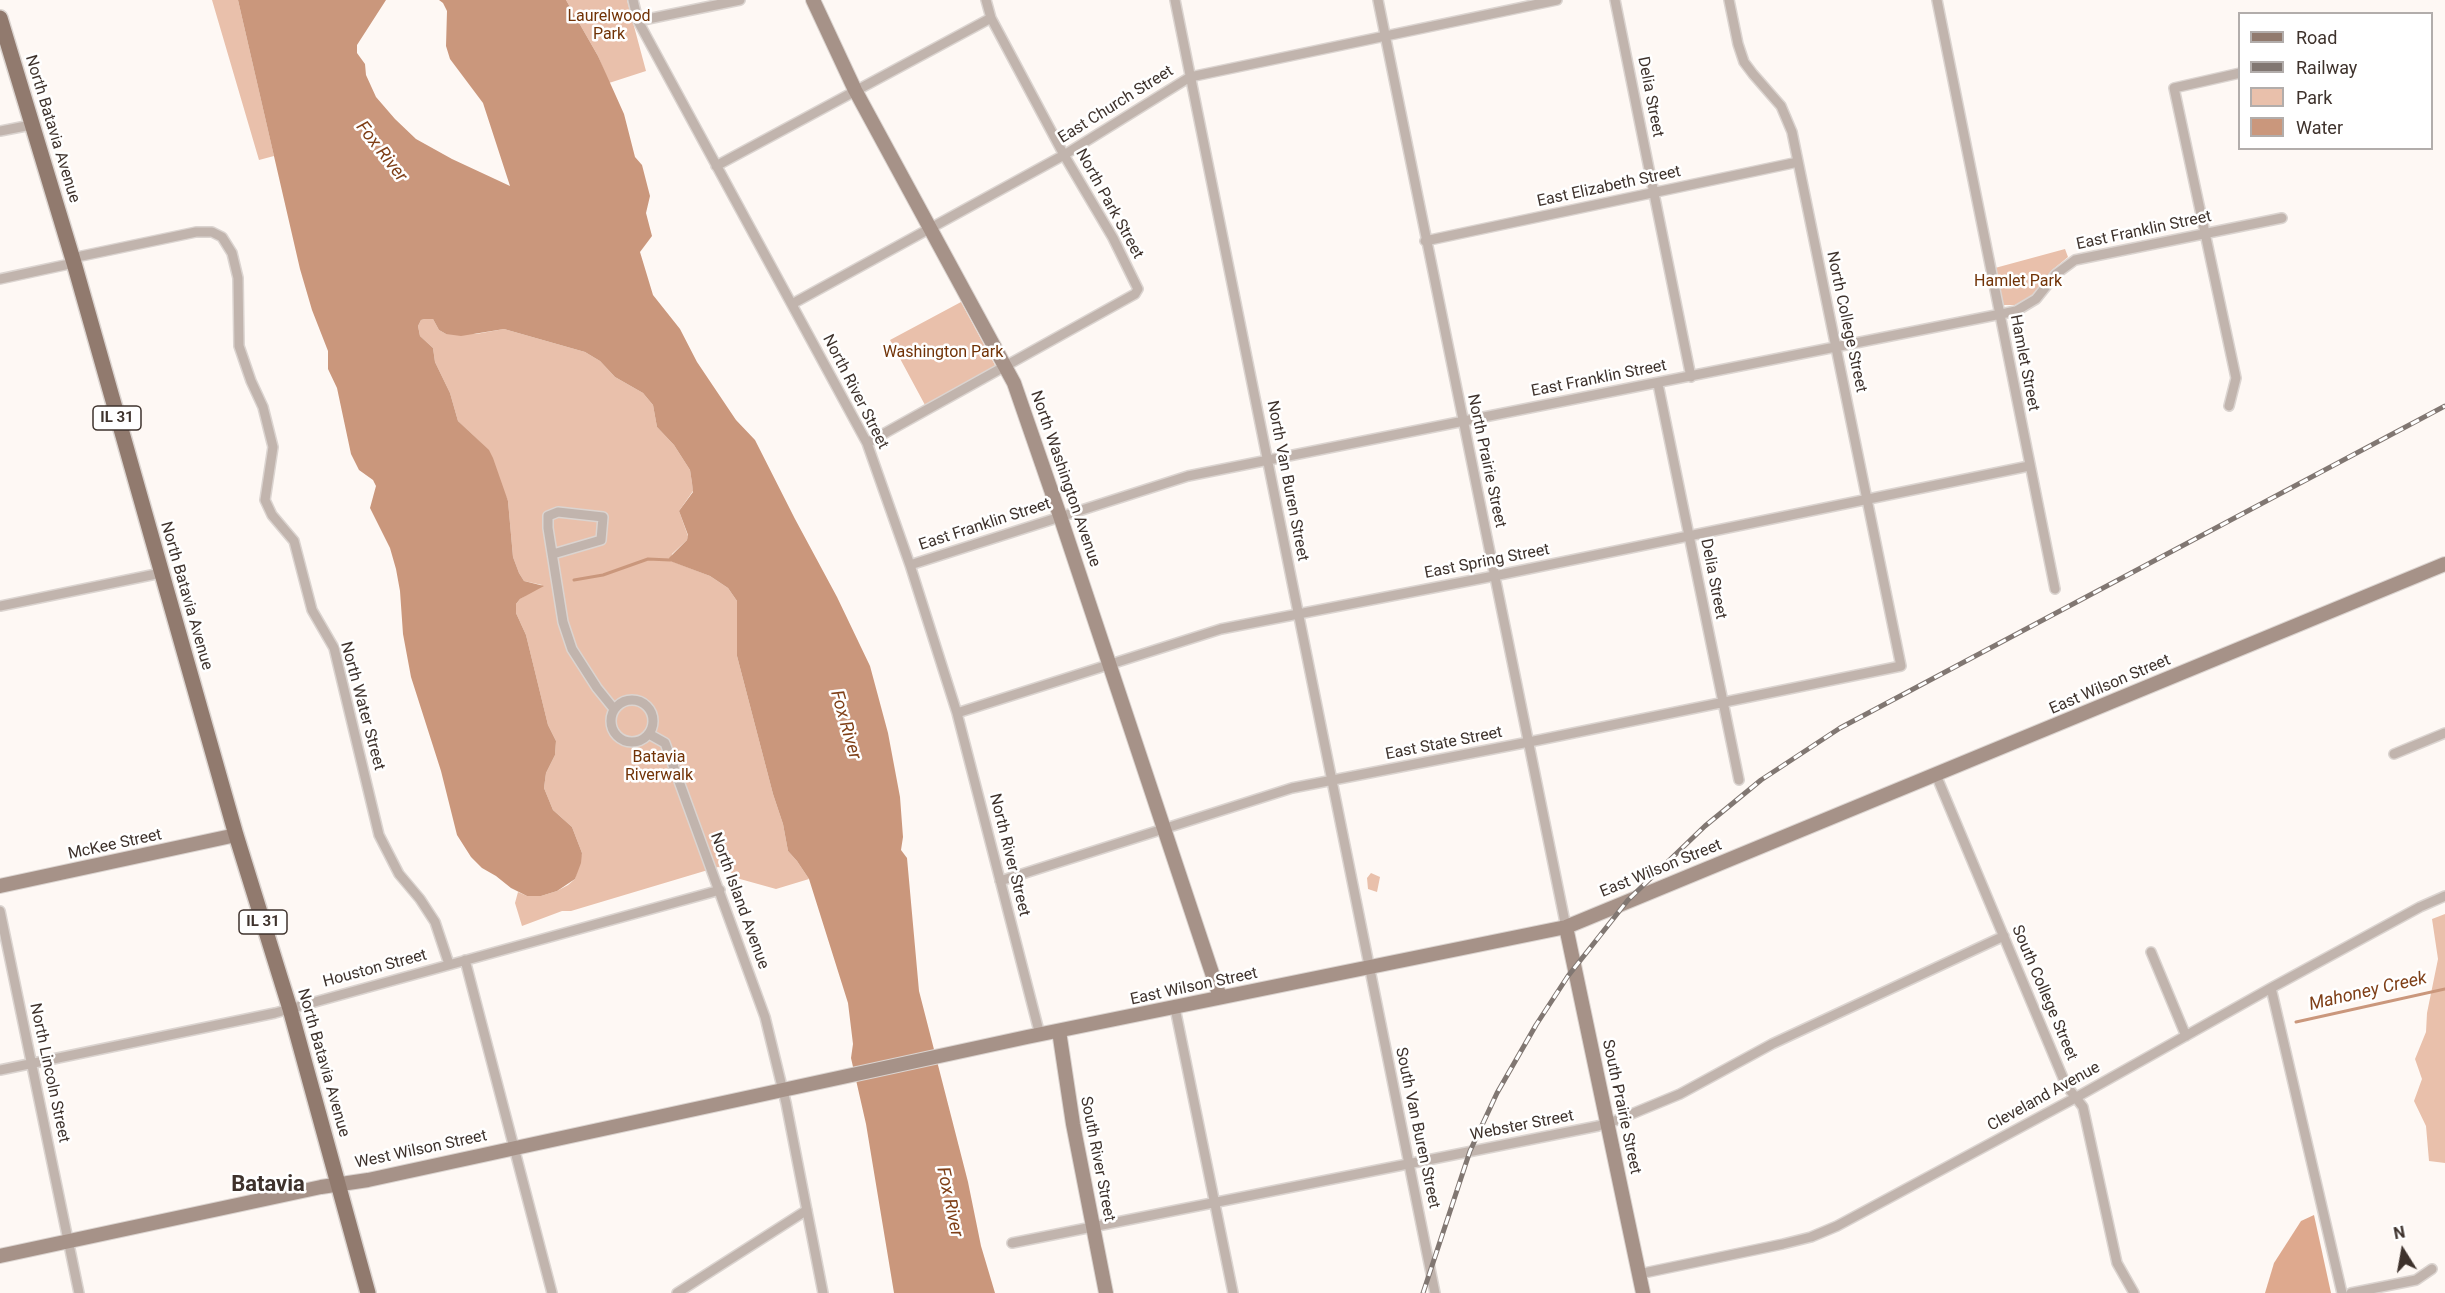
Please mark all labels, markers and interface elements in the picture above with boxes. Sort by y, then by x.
park label: Laurelwood Park [567,7,651,45]
legend [2238,12,2433,150]
text: Road [2296,27,2337,48]
street label: North Batavia Avenue [20,53,84,205]
street label: Delia Street [1633,55,1667,139]
text: Railway [2296,57,2357,78]
street label: East Church Street [1055,62,1177,148]
text: Park [2296,87,2332,108]
water label: Fox River [351,117,411,187]
text: Water [2296,117,2343,138]
street label: North Park Street [1071,146,1147,262]
street label: East Elizabeth Street [1535,162,1683,212]
street label: East Franklin Street [2075,207,2213,255]
street label: North College Street [1822,250,1870,394]
park label: Hamlet Park [1974,272,2062,292]
street label: Hamlet Street [2005,313,2043,413]
street label: North River Street [818,332,892,452]
park label: Washington Park [883,343,1003,363]
street label: East Franklin Street [1530,356,1668,402]
street label: North Washington Avenue [1026,388,1104,570]
street label: North Prairie Street [1462,392,1510,530]
street label: North Van Buren Street [1262,399,1312,563]
road number: IL 31 [93,406,141,430]
street label: East Franklin Street [917,495,1053,555]
street label: North Batavia Avenue [156,520,216,672]
street label: Delia Street [1696,537,1730,621]
street label: East Spring Street [1423,540,1551,584]
street label: North Water Street [336,640,388,772]
street label: East Wilson Street [2047,651,2173,719]
water label: Fox River [825,688,865,762]
street label: East State Street [1384,723,1504,765]
park label: Batavia Riverwalk [625,748,693,786]
street label: North River Street [984,792,1034,918]
street label: McKee Street [66,826,164,864]
street label: North Island Avenue [705,830,773,972]
street label: East Wilson Street [1597,836,1725,902]
road number: IL 31 [239,910,287,934]
street label: South College Street [2007,923,2081,1063]
street label: Houston Street [321,946,429,992]
street label: East Wilson Street [1129,964,1259,1010]
water label: Mahoney Creek [2307,968,2429,1016]
street label: North Batavia Avenue [293,987,353,1139]
street label: North Lincoln Street [25,1001,73,1145]
street label: South Prairie Street [1597,1038,1645,1176]
street label: South Van Buren Street [1391,1046,1443,1210]
street label: Cleveland Avenue [1984,1058,2104,1136]
street label: South River Street [1075,1095,1119,1223]
street label: Webster Street [1469,1107,1575,1145]
street label: West Wilson Street [353,1127,489,1173]
water label: Fox River [931,1165,967,1239]
district label: Batavia [231,1172,305,1198]
north arrow [2373,1221,2433,1281]
text: N [2392,1222,2407,1243]

